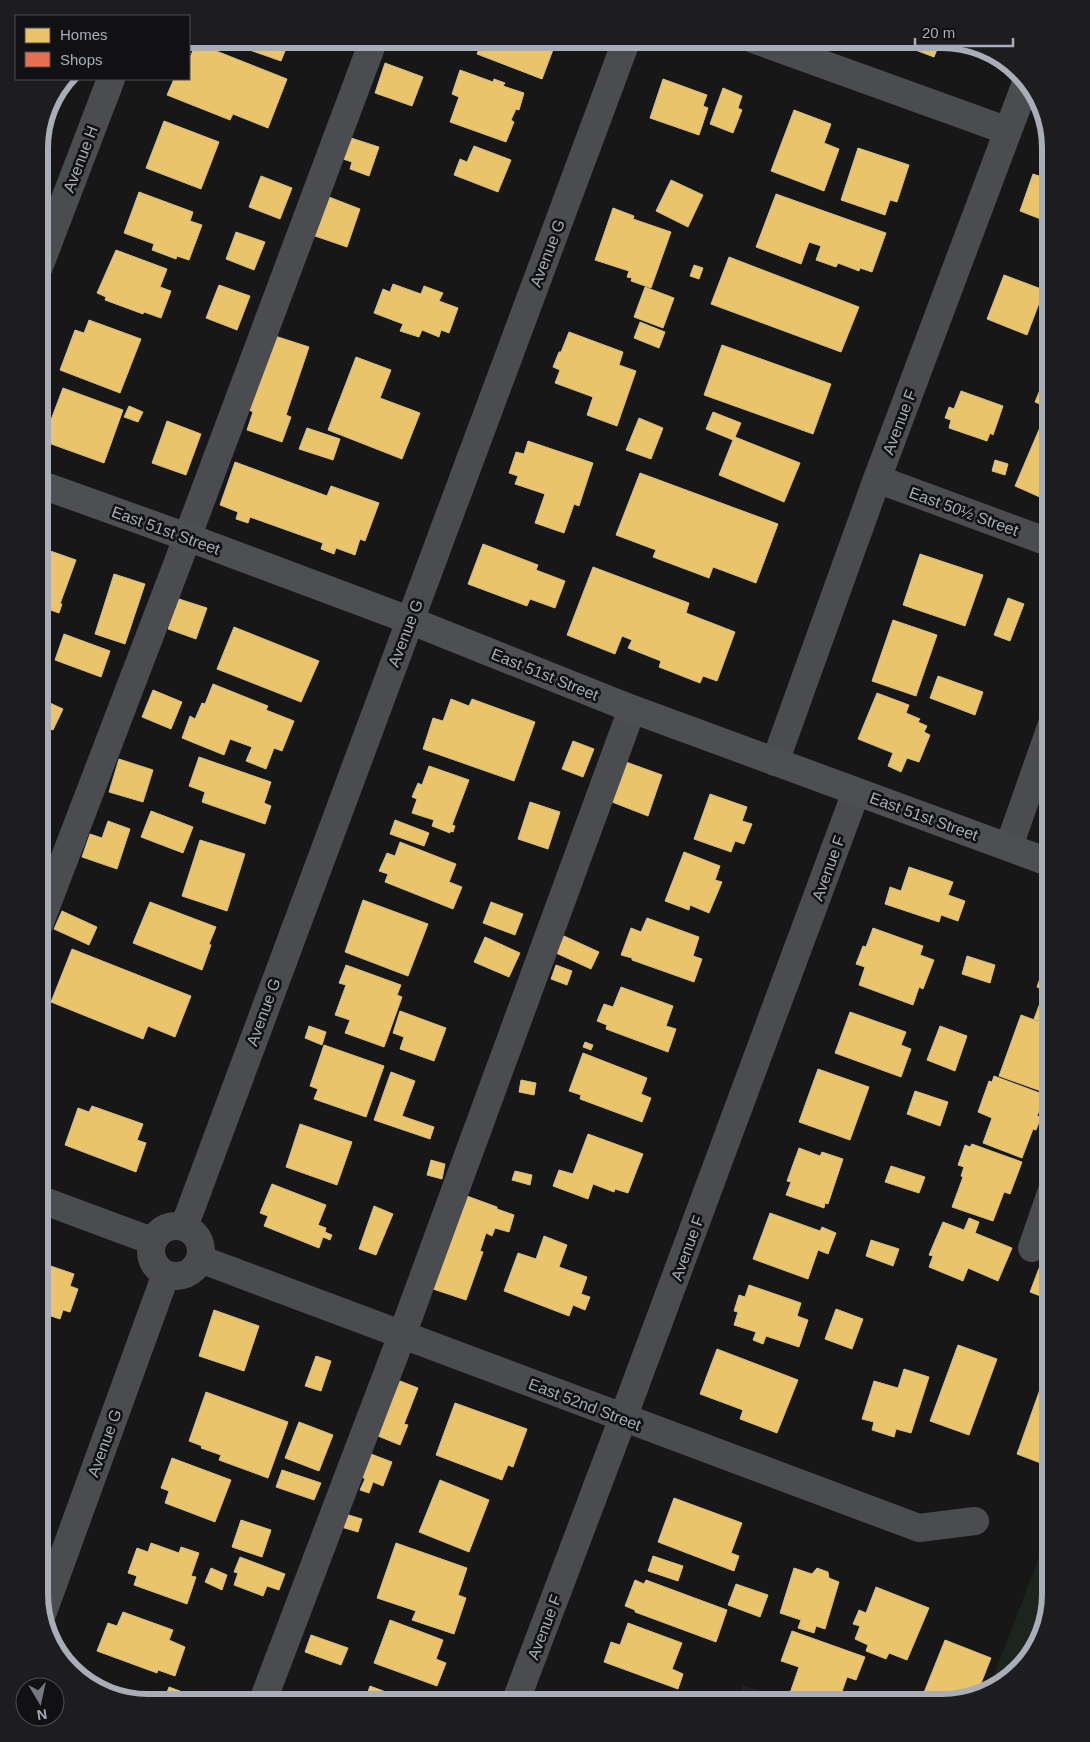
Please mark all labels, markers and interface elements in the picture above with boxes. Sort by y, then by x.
legend [15,15,190,80]
scale bar [915,15,1012,47]
text: 20 m [922,24,955,41]
text: Homes [60,26,108,43]
text: Shops [60,51,103,68]
street label: Avenue H [60,123,101,195]
street label: Avenue G [527,217,568,289]
street label: Avenue F [879,387,920,457]
street label: East 50½ Street [907,484,1021,539]
street label: East 51st Street [109,503,223,558]
street label: Avenue G [385,597,426,669]
street label: East 51st Street [489,645,601,704]
street label: East 51st Street [867,789,981,844]
street label: Avenue F [809,833,848,903]
street label: Avenue G [243,976,284,1048]
street label: Avenue F [668,1213,707,1283]
street label: East 52nd Street [526,1375,644,1434]
street label: Avenue G [84,1407,125,1479]
street label: Avenue F [524,1592,565,1662]
north arrow [15,1677,65,1727]
text: N [36,1706,48,1724]

